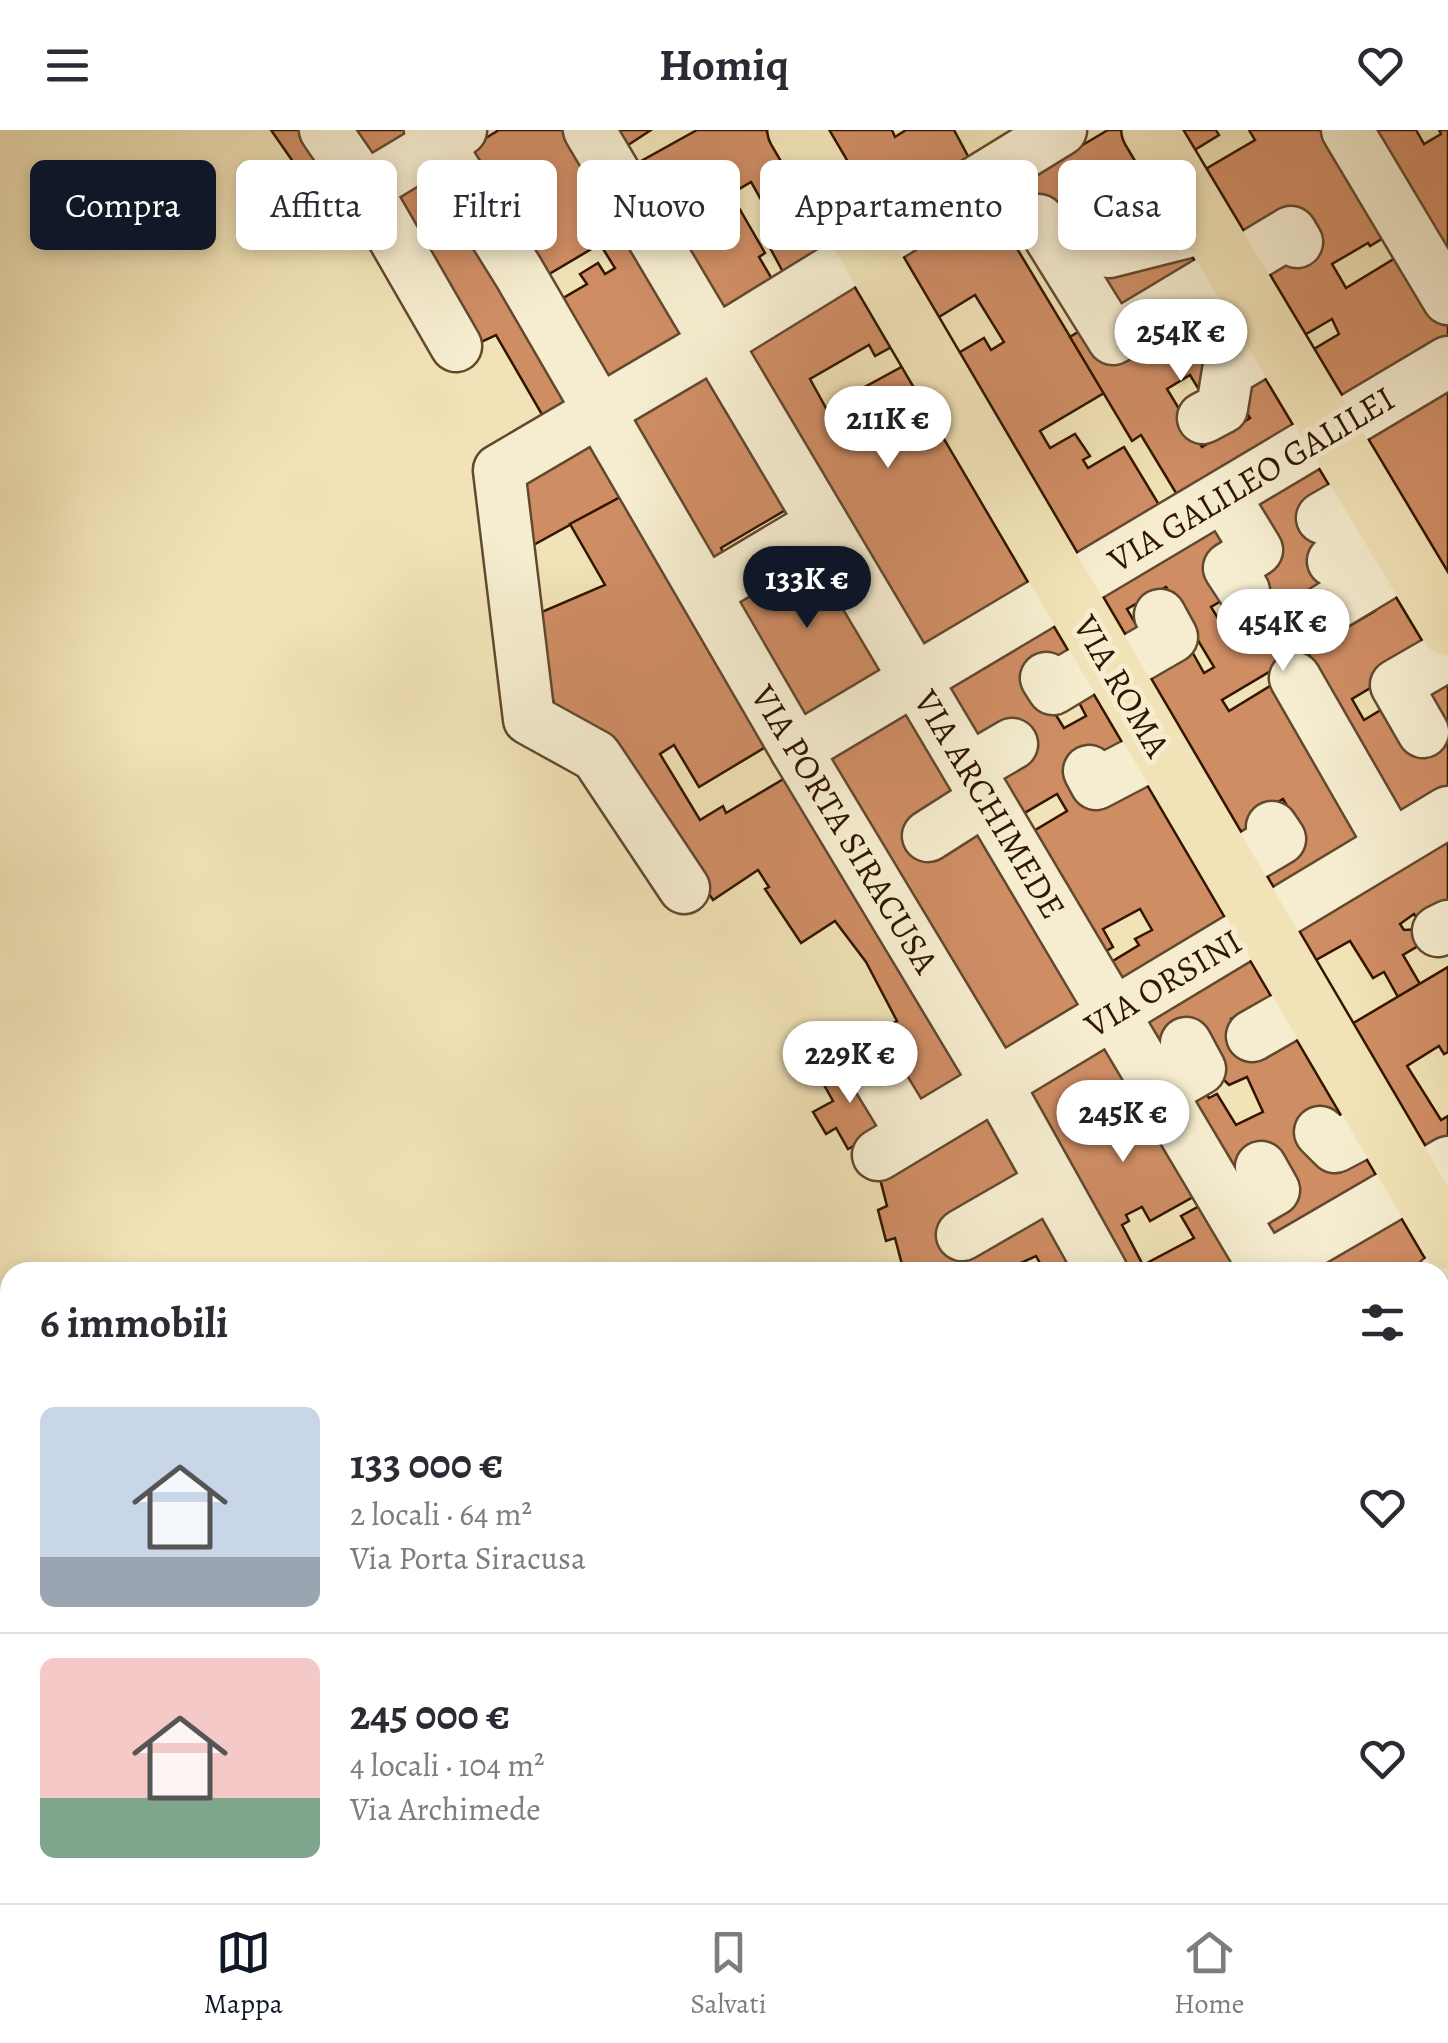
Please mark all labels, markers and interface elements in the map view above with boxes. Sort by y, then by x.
text: Homiq [659,34,789,96]
icon: menu [40,38,95,93]
icon: heart [1353,38,1408,93]
chip: Compra [30,160,216,250]
chip: Affitta [236,160,397,250]
chip: Filtri [417,160,557,250]
chip: Nuovo [577,160,740,250]
chip: Appartamento [760,160,1038,250]
chip: Casa [1058,160,1196,250]
pin: 254K € [1100,299,1262,384]
text: 254K € [1136,309,1226,353]
street label: VIA GALILEO GALILEI [1098,374,1403,584]
pin: 211K € [807,386,969,471]
text: 211K € [846,396,930,440]
pin: 133K € [726,546,888,631]
text: 133K € [765,556,849,600]
pin: 454K € [1202,589,1364,674]
text: 454K € [1239,599,1327,643]
street label: VIA ROMA [1062,605,1182,766]
street label: VIA PORTA SIRACUSA [739,675,951,983]
street label: VIA ARCHIMEDE [902,680,1077,927]
street label: VIA ORSINI [1075,917,1251,1049]
pin: 229K € [769,1021,931,1106]
text: 229K € [805,1031,895,1075]
pin: 245K € [1042,1080,1204,1165]
text: 245K € [1078,1090,1168,1134]
text: 6 immobili [40,1294,228,1351]
icon: filters [1355,1295,1410,1350]
text: 133 000 € [350,1435,503,1492]
icon: home [120,1447,240,1567]
icon: heart [1355,1480,1410,1535]
text: 2 locali · 64 m² [350,1492,532,1536]
text: Via Porta Siracusa [350,1536,586,1580]
text: 245 000 € [350,1686,510,1743]
icon: home [120,1698,240,1818]
icon: heart [1355,1731,1410,1786]
text: 4 locali · 104 m² [350,1743,545,1787]
text: Via Archimede [350,1787,541,1831]
tab: Mappa [204,1925,283,2023]
tab: Salvati [690,1925,767,2023]
tab: Home [1174,1925,1244,2023]

